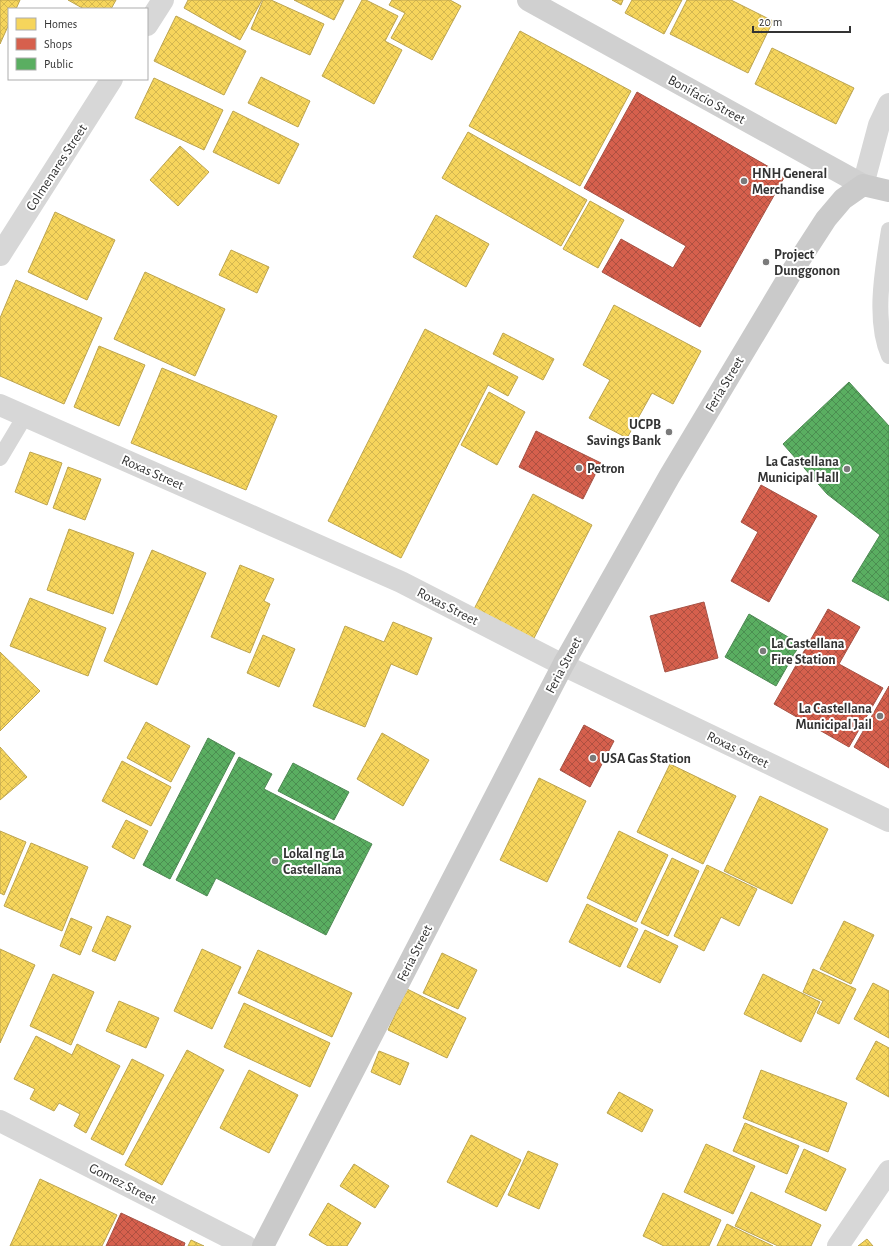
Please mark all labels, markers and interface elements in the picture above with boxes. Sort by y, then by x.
legend [8,8,148,80]
scale bar [753,8,850,34]
text: 20 m [759,16,782,28]
text: Homes [44,18,77,30]
text: Shops [44,38,72,50]
text: Public [44,58,73,70]
street label: Bonifacio Street [665,73,748,127]
street label: Colmenares Street [24,121,90,213]
place label: HNH General Merchandise [752,167,827,197]
marker: HNH General Merchandise [739,176,749,186]
place label: Project Dunggonon [774,248,840,278]
marker: Project Dunggonon [761,257,771,267]
street label: Feria Street [703,354,747,415]
place label: UCPB Savings Bank [587,418,661,448]
marker: UCPB Savings Bank [664,427,674,437]
street label: Roxas Street [119,453,186,493]
place label: La Castellana Municipal Hall [757,455,839,485]
place label: Petron [587,462,625,476]
marker: Petron [574,463,584,473]
marker: La Castellana Municipal Hall [842,464,852,474]
street label: Roxas Street [415,586,481,628]
street label: Feria Street [543,634,585,696]
place label: La Castellana Fire Station [771,637,845,667]
marker: La Castellana Fire Station [758,646,768,656]
place label: La Castellana Municipal Jail [795,702,872,732]
marker: La Castellana Municipal Jail [875,711,885,721]
street label: Roxas Street [705,729,771,771]
place label: USA Gas Station [601,752,691,766]
marker: USA Gas Station [588,753,598,763]
place label: Lokal ng La Castellana [283,847,345,877]
marker: Lokal ng La Castellana [270,856,280,866]
street label: Feria Street [395,922,435,984]
street label: Gomez Street [87,1161,159,1207]

